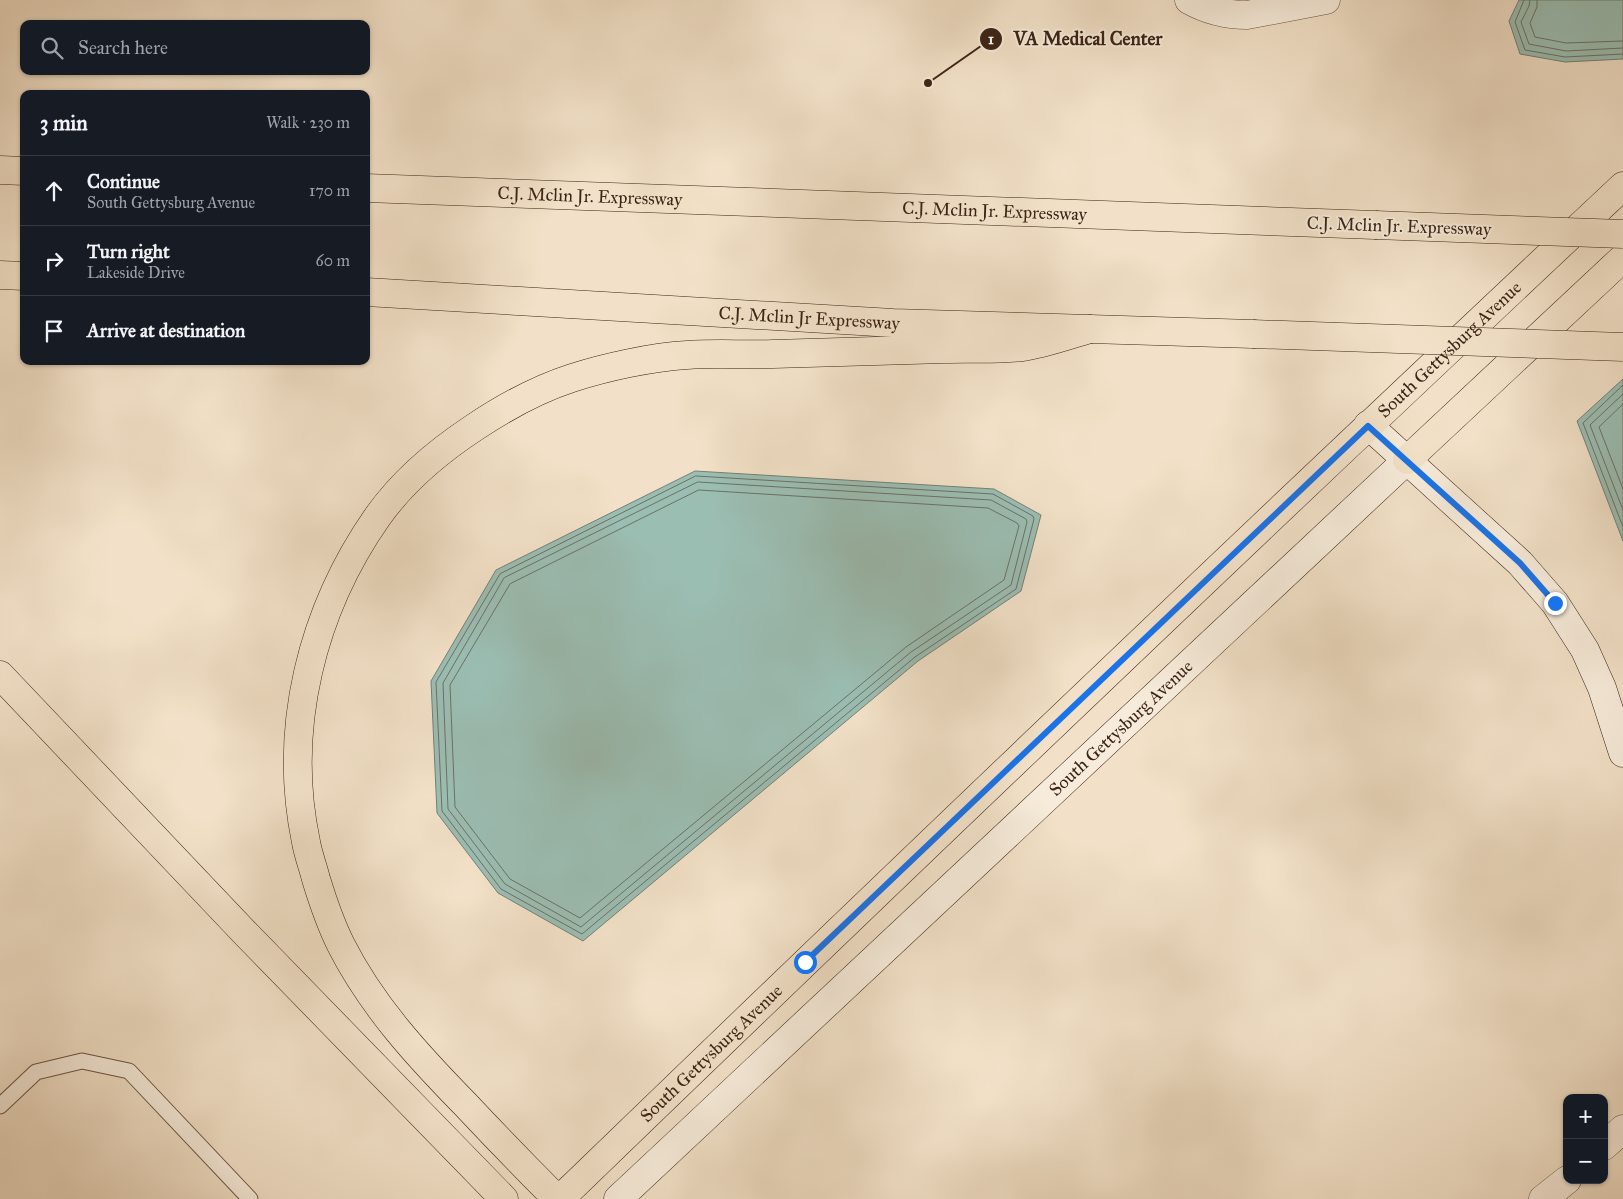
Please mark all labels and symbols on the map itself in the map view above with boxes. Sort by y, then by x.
callout: VA Medical Center [979,22,1173,56]
text: VA Medical Center [1013,27,1163,50]
text: 1 [988,30,994,48]
street label: C.J. Mclin Jr. Expressway [497,182,683,211]
street label: C.J. Mclin Jr. Expressway [902,197,1088,225]
street label: C.J. Mclin Jr. Expressway [1306,212,1492,241]
street label: South Gettysburg Avenue [1373,276,1526,422]
street label: C.J. Mclin Jr Expressway [718,302,901,334]
route end [1544,592,1567,615]
street label: South Gettysburg Avenue [1044,655,1197,801]
route start [794,951,817,974]
street label: South Gettysburg Avenue [635,980,787,1127]

